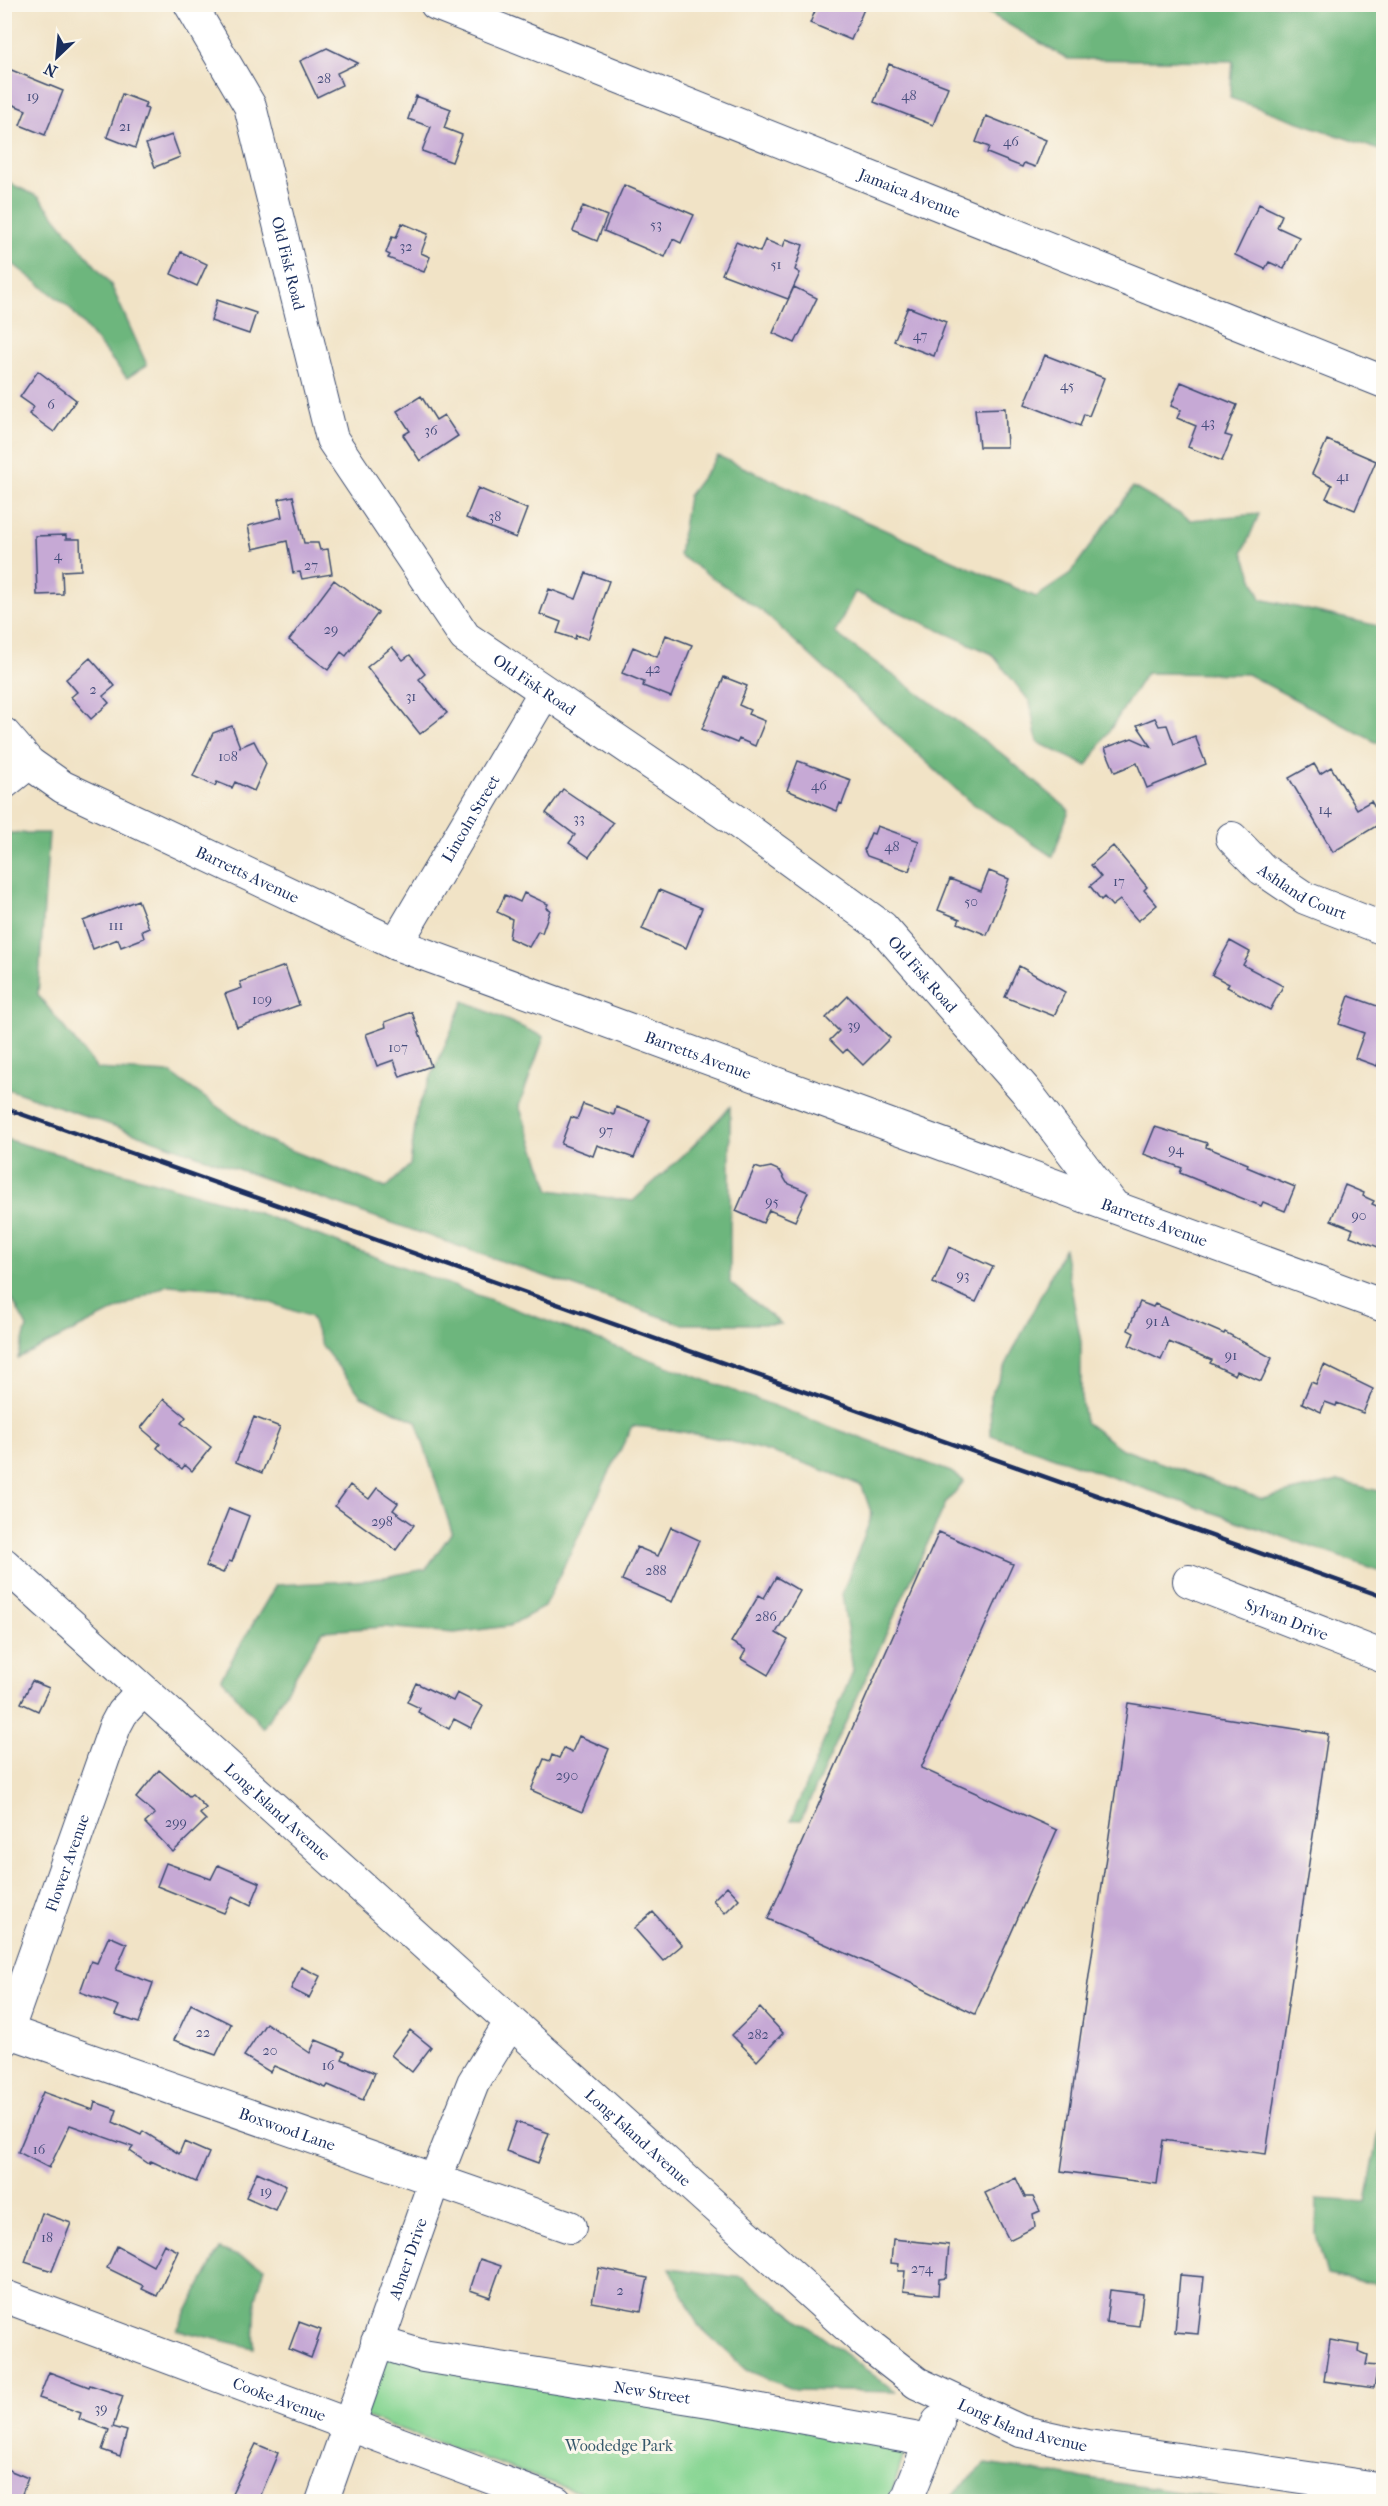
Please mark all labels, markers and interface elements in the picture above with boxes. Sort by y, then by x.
north arrow [27,27,87,87]
text: N [40,58,60,81]
house number: 28 [317,70,331,87]
house number: 48 [901,87,917,104]
house number: 19 [27,88,39,105]
house number: 21 [119,118,131,135]
house number: 46 [1003,133,1019,150]
street label: Jamaica Avenue [854,163,963,222]
street label: Old Fisk Road [268,214,309,312]
house number: 53 [650,216,662,233]
house number: 32 [400,238,412,255]
house number: 51 [770,256,782,273]
house number: 47 [913,327,928,344]
house number: 45 [1060,377,1074,394]
house number: 6 [47,396,55,413]
house number: 43 [1201,414,1215,431]
house number: 36 [424,422,438,439]
house number: 41 [1336,468,1350,485]
house number: 38 [489,508,501,525]
house number: 4 [54,547,63,564]
house number: 27 [304,557,318,574]
house number: 29 [324,621,338,638]
street label: Old Fisk Road [490,650,580,719]
house number: 42 [645,660,661,677]
house number: 2 [89,681,97,698]
house number: 31 [406,688,416,705]
house number: 108 [218,748,238,765]
street label: Lincoln Street [437,771,503,865]
house number: 46 [811,777,827,794]
house number: 14 [1318,801,1332,818]
house number: 33 [573,810,585,827]
house number: 48 [884,838,900,855]
street label: Barretts Avenue [193,842,302,906]
street label: Ashland Court [1254,859,1350,923]
house number: 17 [1113,873,1125,890]
house number: 50 [964,893,978,910]
house number: 111 [109,917,124,934]
street label: Old Fisk Road [884,932,962,1016]
house number: 109 [252,991,272,1008]
house number: 39 [847,1017,861,1034]
street label: Barretts Avenue [643,1027,754,1083]
house number: 107 [388,1039,408,1056]
house number: 97 [599,1122,613,1139]
house number: 94 [1168,1141,1184,1158]
house number: 95 [765,1193,779,1210]
street label: Barretts Avenue [1099,1194,1210,1250]
house number: 90 [1351,1207,1367,1224]
house number: 93 [956,1267,970,1284]
house number: 91 A [1146,1313,1171,1330]
house number: 91 [1225,1347,1237,1364]
house number: 298 [371,1513,393,1530]
house number: 288 [645,1562,667,1579]
street label: Sylvan Drive [1243,1594,1331,1644]
house number: 286 [755,1608,777,1625]
street label: Long Island Avenue [221,1759,335,1864]
house number: 290 [556,1767,578,1784]
street label: Flower Avenue [41,1811,93,1914]
house number: 299 [165,1814,187,1831]
house number: 22 [196,2024,210,2041]
house number: 282 [747,2026,769,2043]
house number: 20 [263,2042,277,2059]
house number: 16 [322,2057,335,2074]
street label: Long Island Avenue [582,2085,695,2190]
street label: Boxwood Lane [237,2103,338,2154]
house number: 16 [33,2141,46,2158]
house number: 19 [260,2183,272,2200]
street label: Abner Drive [384,2215,431,2303]
house number: 18 [41,2229,53,2246]
house number: 274 [911,2260,934,2277]
house number: 2 [616,2282,624,2299]
street label: Cooke Avenue [230,2373,329,2425]
street label: New Street [612,2377,692,2407]
street label: Long Island Avenue [955,2394,1089,2455]
house number: 39 [94,2400,108,2417]
park label: Woodedge Park [564,2436,674,2455]

